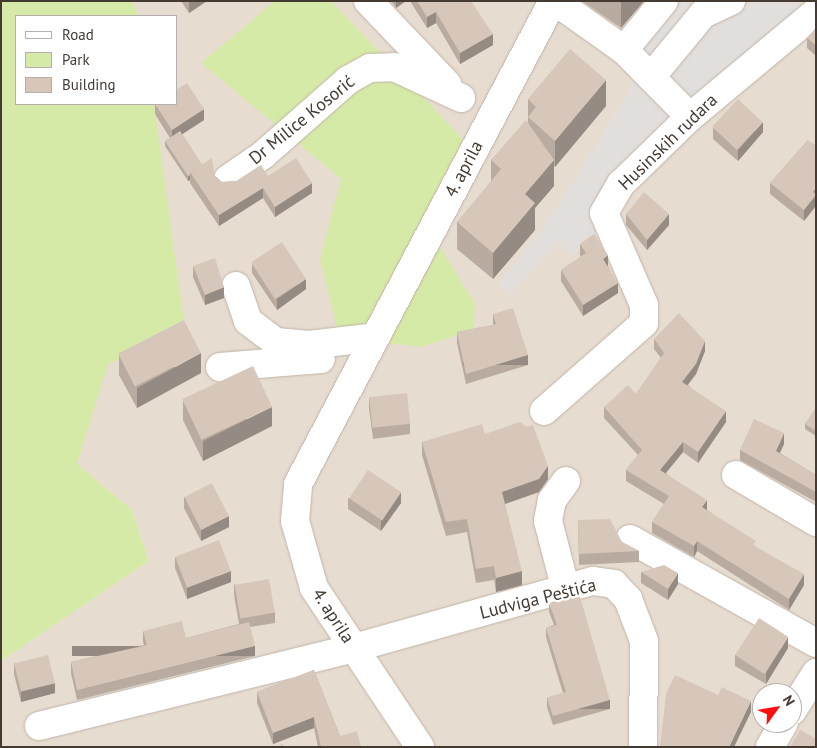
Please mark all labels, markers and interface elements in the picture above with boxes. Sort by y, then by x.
legend [15,15,178,105]
text: Road [62,25,94,44]
text: Park [62,50,90,69]
street label: Dr Milice Kosorić [245,71,359,169]
text: Building [62,75,116,94]
street label: Husinskih rudara [614,89,722,195]
street label: 4. aprila [440,136,488,202]
street label: Ludviga Peštića [477,574,599,624]
street label: 4. aprila [307,584,359,648]
north arrow [752,683,802,733]
text: N [779,692,799,709]

